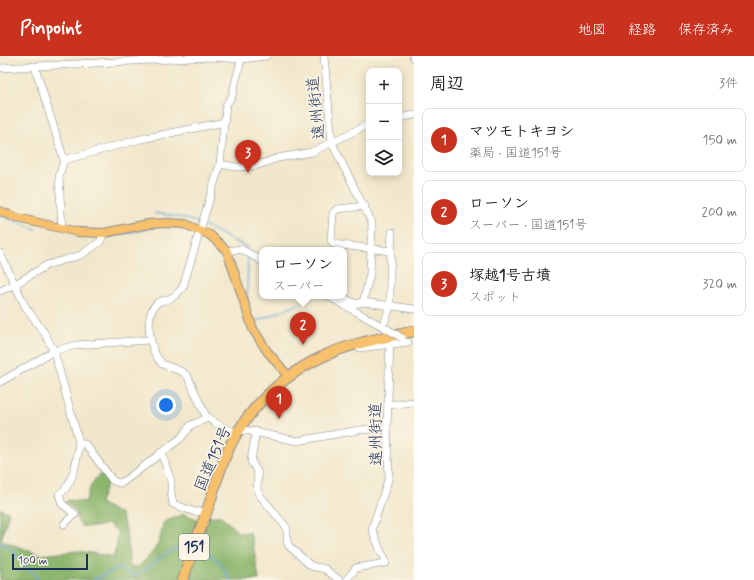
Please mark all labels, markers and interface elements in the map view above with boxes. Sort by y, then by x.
text: Pinpoint [20,16,82,41]
text: 地図 [578,21,606,39]
text: 経路 [628,21,656,39]
text: 保存済み [678,21,734,39]
map controls [366,68,402,176]
button: + [366,68,402,104]
text: 周辺 [430,73,464,95]
street label: 遠州街道 [303,75,330,141]
text: 3件 [719,75,738,92]
button: − [366,104,402,140]
text: マツモトキヨシ [469,122,574,142]
text: 1 [441,132,447,149]
text: 150 m [703,132,737,149]
pin: 3 [235,140,261,173]
button: layers [366,140,402,176]
text: 薬局 · 国道151号 [469,145,562,162]
text: ローソン [469,194,529,214]
text: 2 [441,204,447,221]
text: 200 m [702,204,737,221]
text: スーパー · 国道151号 [469,217,587,234]
popup [259,247,347,299]
text: ローソン [273,255,333,275]
text: 塚越1号古墳 [469,266,551,286]
text: 3 [441,276,447,293]
text: 320 m [703,276,737,293]
text: スーパー [273,278,324,295]
text: スポット [469,289,521,306]
pin: 2 [290,312,316,345]
pin: 1 [266,386,292,419]
your location [156,395,176,415]
street label: 遠州街道 [365,402,388,466]
street label: 国道151号 [190,422,237,495]
road number: 151 [179,534,209,560]
scale bar [12,552,88,571]
text: 100 m [18,554,48,568]

